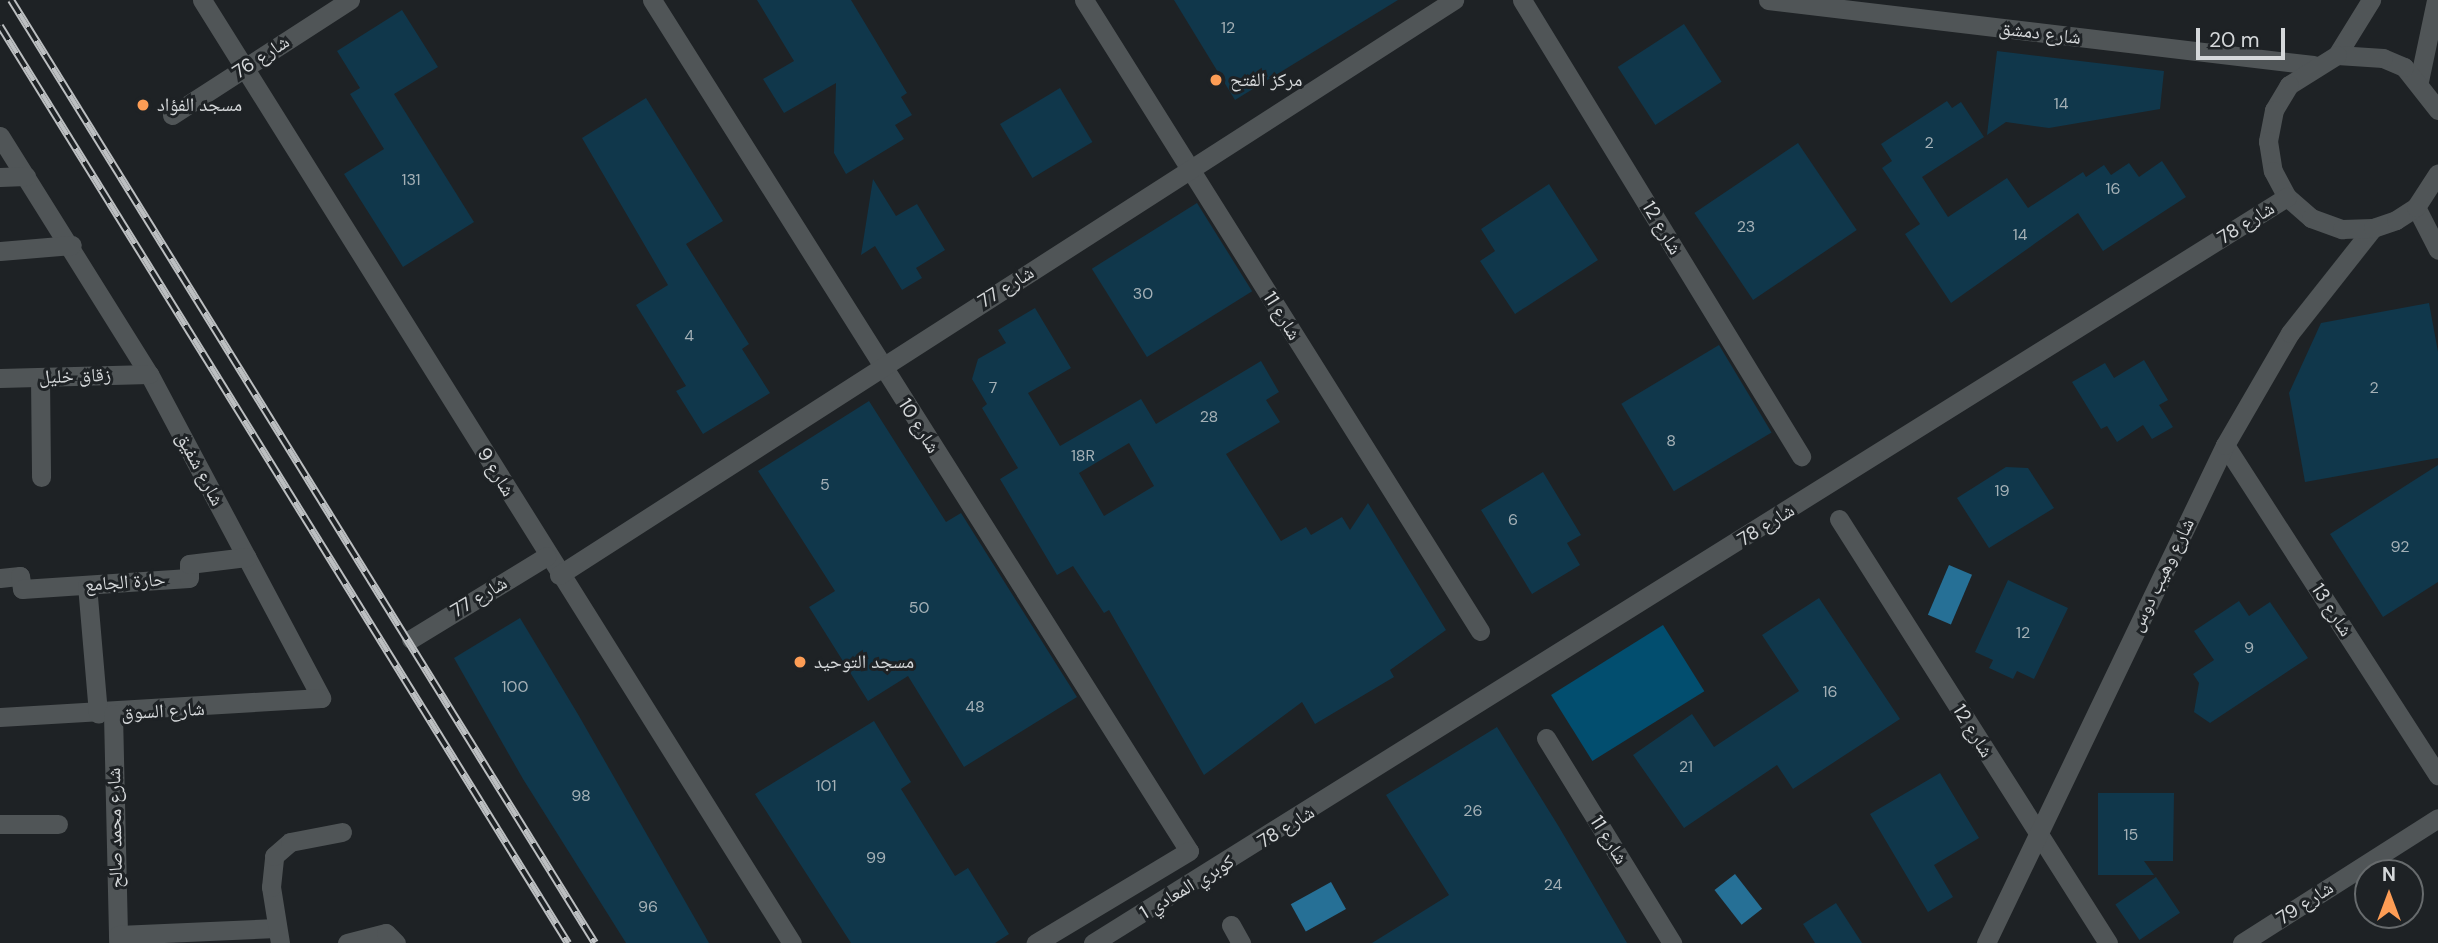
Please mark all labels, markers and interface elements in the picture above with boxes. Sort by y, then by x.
scale bar [2200,14,2289,58]
street label: شارع دمشق [1998,17,2082,49]
house number: 12 [1221,18,1235,38]
text: 20 m [2209,26,2260,54]
street label: شارع 76 [228,30,294,84]
place label: مركز الفتح [1230,69,1302,91]
marker: مركز الفتح [1208,72,1224,88]
place label: مسجد الفؤاد [157,94,242,116]
house number: 14 [2054,94,2068,114]
marker: مسجد الفؤاد [135,97,151,113]
house number: 2 [1924,133,1934,153]
house number: 131 [401,170,421,190]
house number: 16 [2105,179,2121,199]
street label: شارع 12 [1637,197,1687,259]
street label: شارع 78 [2213,197,2279,249]
house number: 23 [1737,217,1755,237]
house number: 14 [2013,225,2027,245]
street label: شارع 77 [974,261,1038,313]
house number: 30 [1133,284,1153,304]
street label: شارع 11 [1258,287,1306,345]
house number: 4 [684,326,694,346]
street label: زقاق خليل [38,363,112,389]
house number: 7 [989,378,997,398]
house number: 2 [2369,378,2379,398]
street label: شارع 10 [893,394,945,458]
house number: 28 [1200,407,1218,427]
street label: شارع شفيق [171,428,229,510]
house number: 8 [1666,431,1676,451]
street label: شارع 9 [472,443,520,501]
house number: 18R [1071,446,1095,466]
house number: 5 [820,475,830,495]
house number: 19 [1994,481,2010,501]
street label: شارع 78 [1733,499,1799,551]
house number: 6 [1508,510,1518,530]
street label: شارع وهيب دوس [2125,515,2199,635]
house number: 92 [2391,537,2409,557]
street label: حارة الجامع [84,568,166,596]
street label: شارع 77 [447,571,511,623]
street label: شارع 13 [2307,579,2357,641]
house number: 50 [909,598,929,618]
house number: 12 [2016,623,2030,643]
house number: 9 [2244,638,2254,658]
place label: مسجد التوحيد [814,651,914,673]
marker: مسجد التوحيد [792,654,808,670]
house number: 100 [502,677,528,697]
house number: 16 [1822,682,1838,702]
street label: شارع السوق [121,697,205,725]
house number: 48 [965,697,985,717]
street label: شارع 12 [1948,700,1998,762]
house number: 21 [1679,757,1693,777]
street label: شارع محمد صالح [103,767,127,889]
house number: 101 [816,776,836,796]
house number: 98 [571,786,591,806]
street label: شارع 78 [1253,801,1319,853]
house number: 26 [1463,801,1483,821]
street label: شارع 11 [1585,811,1633,869]
house number: 15 [2124,825,2138,845]
house number: 99 [866,848,886,868]
street label: كوبري المعادي 1 [1136,850,1238,924]
north arrow [2354,859,2424,929]
text: N [2382,862,2396,887]
house number: 24 [1544,875,1562,895]
street label: شارع 79 [2272,876,2338,930]
house number: 96 [638,897,658,917]

